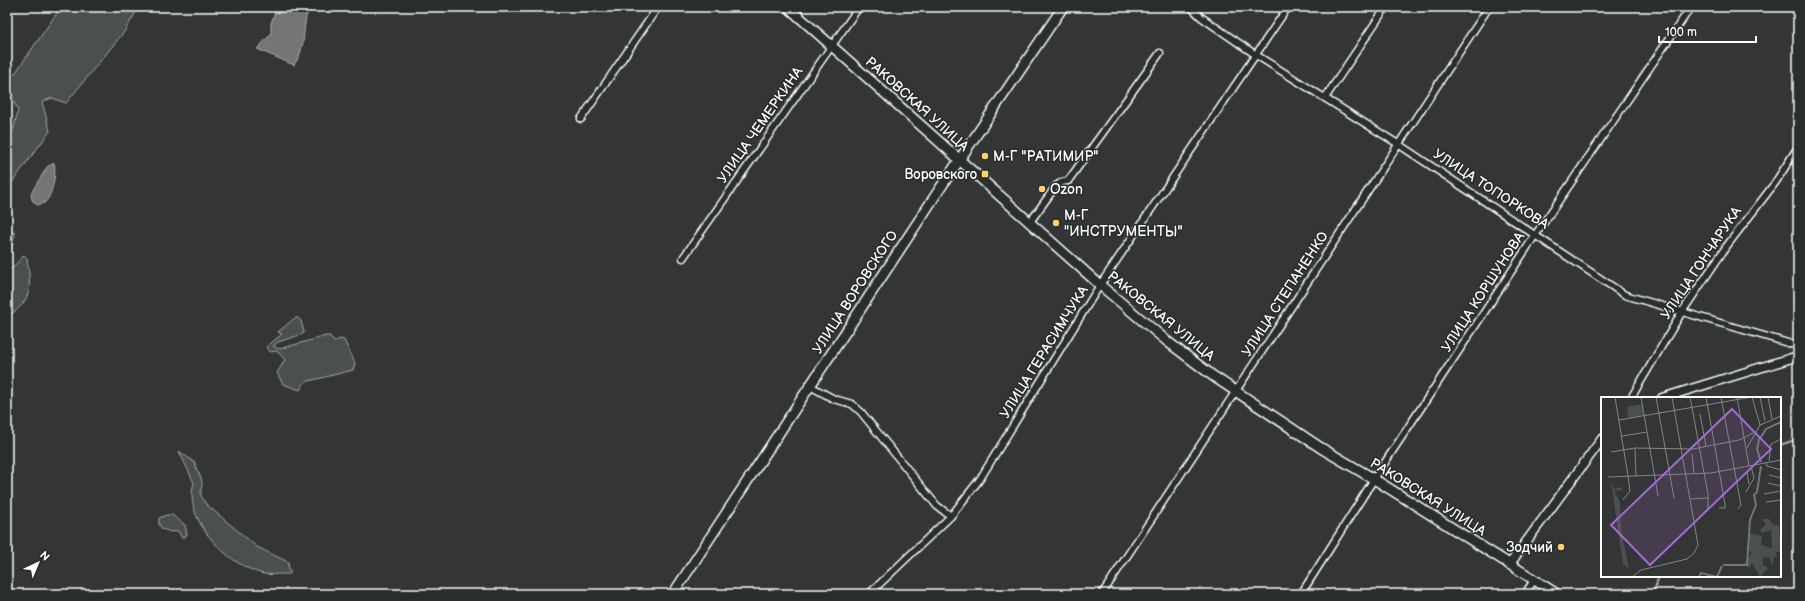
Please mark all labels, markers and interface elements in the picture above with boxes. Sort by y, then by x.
scale bar [1659,18,1756,44]
text: 100 m [1665,25,1697,40]
street label: РАКОВСКАЯ УЛИЦА [862,53,973,155]
street label: УЛИЦА ЧЕМЕРКИНА [714,63,807,186]
street label: УЛИЦА ТОПОРКОВА [1430,145,1552,233]
place label: М-Г "РАТИМИР" [993,148,1099,165]
marker: М-Г "РАТИМИР" [980,151,990,161]
place label: Воровского [904,166,977,183]
marker: Воровского [980,169,990,179]
place label: Ozon [1050,181,1083,198]
marker: Ozon [1037,184,1047,194]
street label: УЛИЦА ГОНЧАРУКА [1657,203,1745,323]
place label: М-Г "ИНСТРУМЕНТЫ" [1064,207,1183,240]
marker: М-Г "ИНСТРУМЕНТЫ" [1051,218,1061,228]
street label: УЛИЦА ВОРОВСКОГО [809,227,901,357]
street label: УЛИЦА СТЕПАНЕНКО [1238,228,1332,360]
street label: УЛИЦА КОРШУНОВА [1438,228,1528,355]
street label: РАКОВСКАЯ УЛИЦА [1104,267,1219,365]
street label: УЛИЦА ГЕРАСИМЧУКА [996,282,1092,421]
inset map [1601,397,1781,577]
street label: РАКОВСКАЯ УЛИЦА [1367,454,1489,540]
place label: Зодчий [1506,539,1553,556]
marker: Зодчий [1556,542,1566,552]
north arrow [18,543,58,583]
text: N [37,549,52,564]

